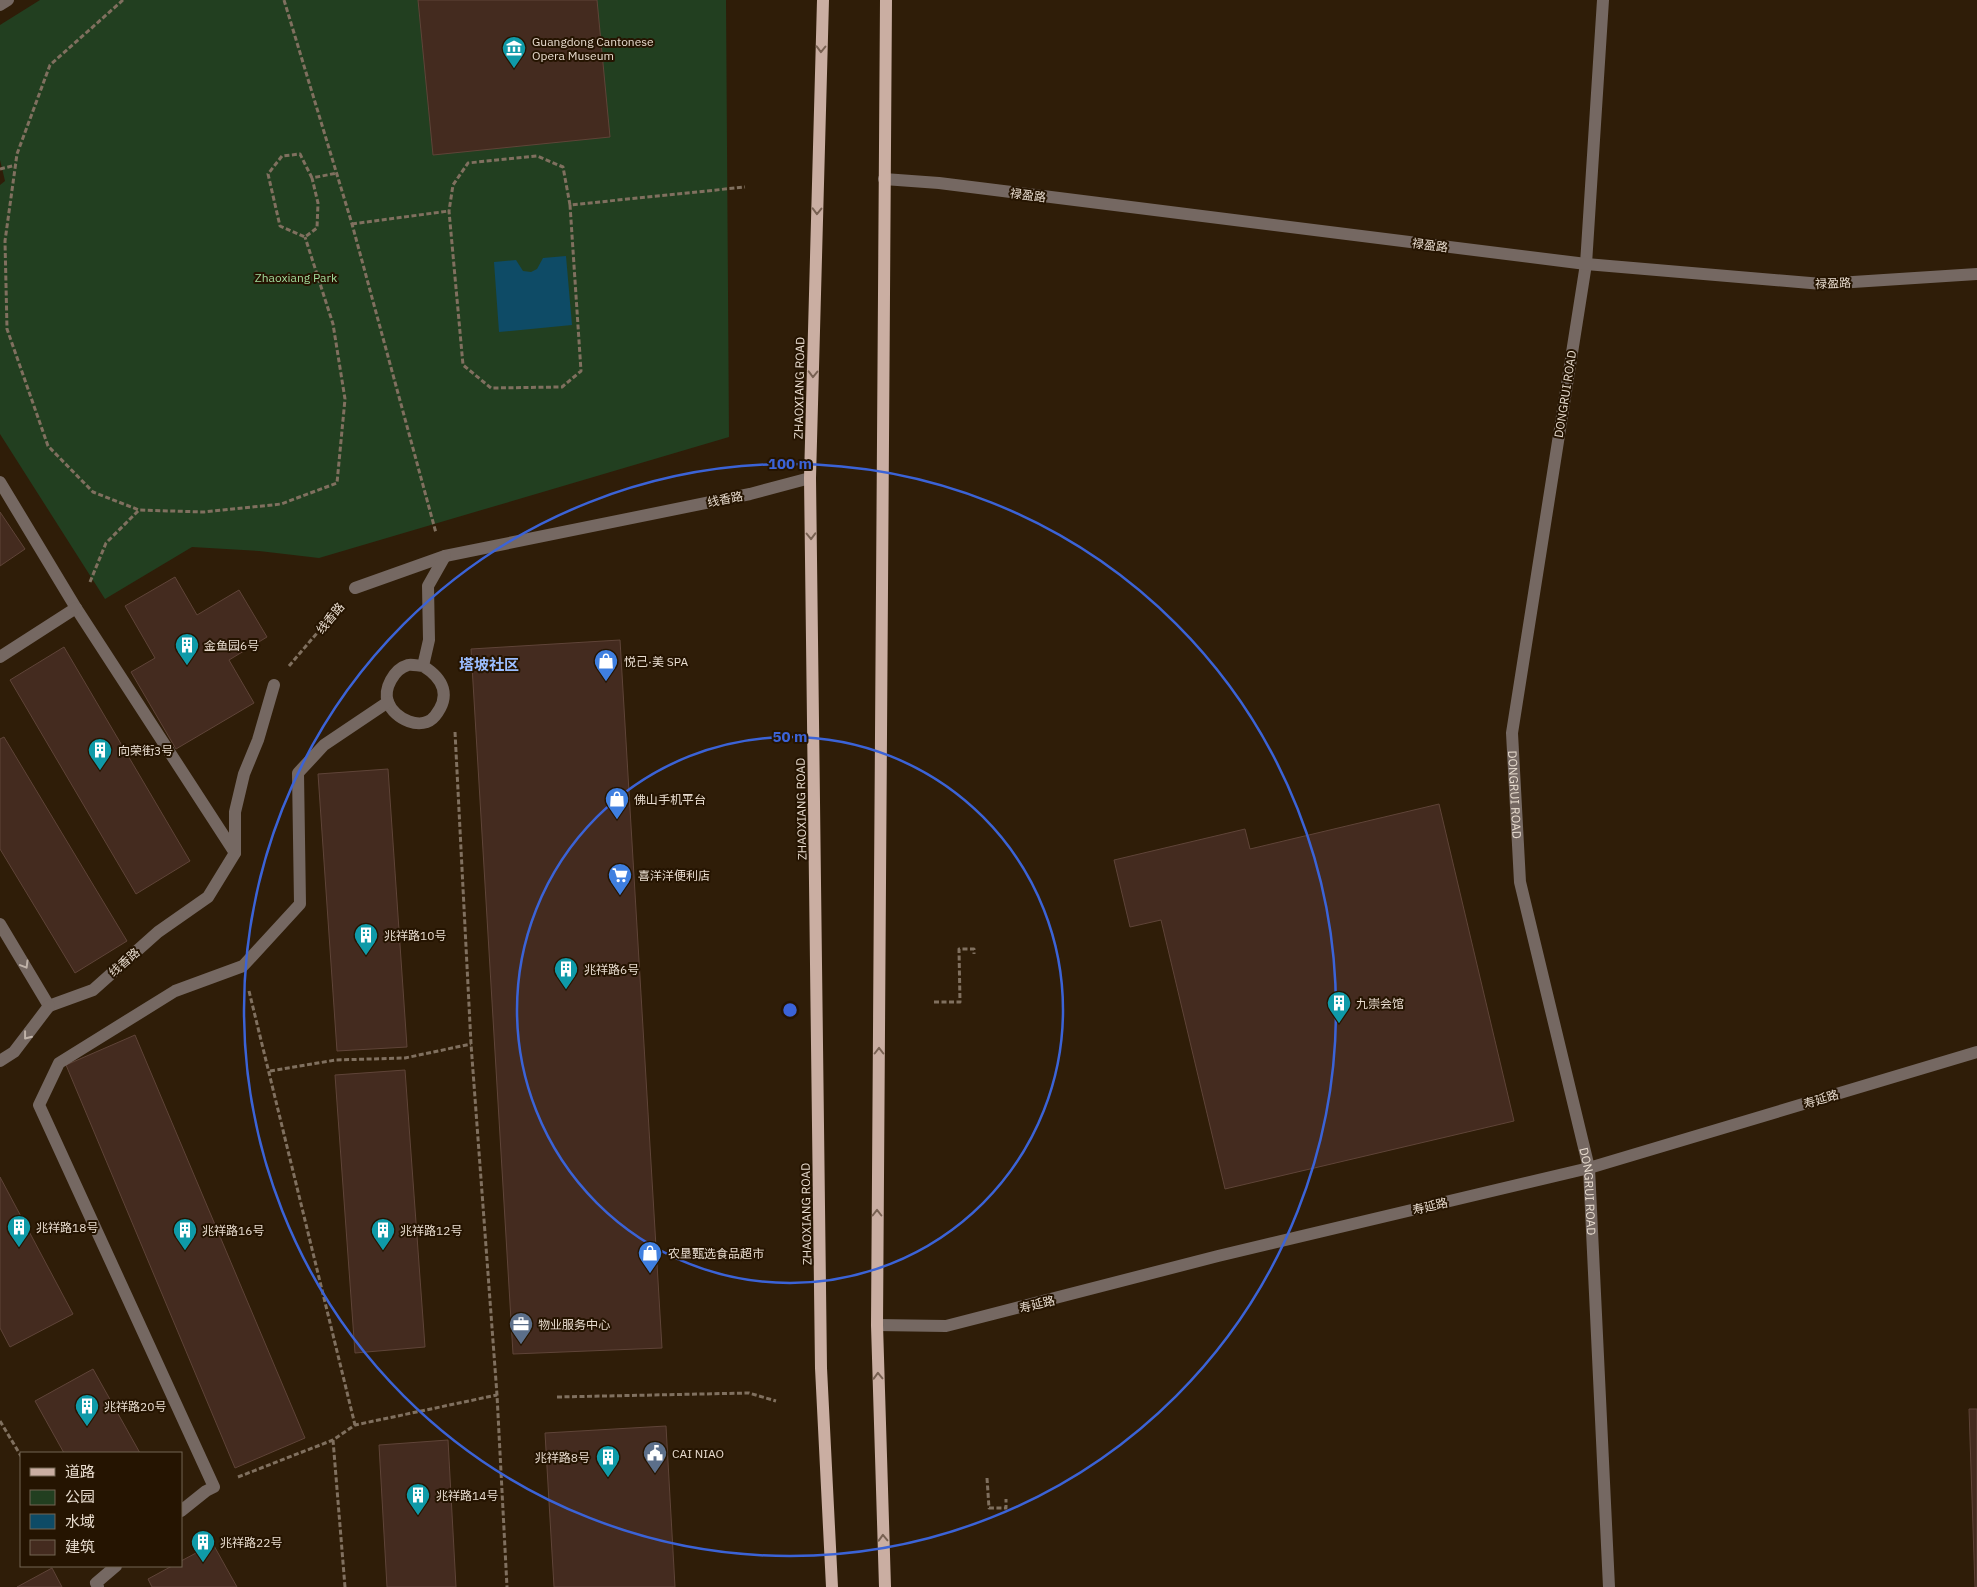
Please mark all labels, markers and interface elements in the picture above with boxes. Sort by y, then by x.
place label: Guangdong Cantonese Opera Museum [532,34,654,63]
museum icon: Guangdong Cantonese Opera Museum [501,35,527,69]
one-way arrow [816,45,827,53]
street label: 禄盈路 [1009,185,1047,205]
one-way arrow [812,207,823,215]
street label: 禄盈路 [1411,235,1449,255]
park label: Zhaoxiang Park [255,270,338,285]
street label: 禄盈路 [1815,275,1851,291]
street label: ZHAOXIANG ROAD [791,337,807,439]
street label: DONGRUI ROAD [1551,349,1579,439]
one-way arrow [808,370,818,378]
text: 100 m [768,454,812,473]
street label: 线香路 [706,488,744,510]
one-way arrow [806,532,816,540]
street label: 线香路 [313,599,347,637]
building icon: 金鱼园6号 [174,632,200,666]
place label: 金鱼园6号 [204,638,259,653]
shop icon: 悦己·美 SPA [593,648,619,682]
place label: 悦己·美 SPA [624,654,688,669]
district label: 塔坡社区 [459,655,519,674]
text: 50 m [773,727,807,746]
building icon: 向荣街3号 [87,737,113,771]
place label: 向荣街3号 [118,743,173,758]
street label: DONGRUI ROAD [1505,750,1525,839]
street label: ZHAOXIANG ROAD [793,758,809,860]
shop icon: 佛山手机平台 [604,786,630,820]
place label: 佛山手机平台 [634,792,706,807]
supermarket icon: 喜洋洋便利店 [607,862,633,896]
place label: 喜洋洋便利店 [638,868,710,883]
building icon: 兆祥路10号 [353,922,379,956]
place label: 兆祥路10号 [384,928,446,943]
street label: 线香路 [105,945,143,979]
building icon: 兆祥路6号 [553,956,579,990]
one-way arrow [18,959,28,968]
place label: 兆祥路6号 [584,962,639,977]
building icon: 九崇会馆 [1326,990,1352,1024]
place label: 九崇会馆 [1356,996,1404,1011]
centre of rings [781,1001,799,1019]
one-way arrow [23,1030,32,1039]
one-way arrow [874,1047,884,1054]
street label: 寿延路 [1802,1087,1840,1111]
street label: DONGRUI ROAD [1577,1146,1600,1236]
street label: ZHAOXIANG ROAD [798,1163,814,1265]
street label: 寿延路 [1411,1195,1449,1217]
one-way arrow [872,1209,883,1217]
building icon: 兆祥路18号 [6,1214,32,1248]
building icon: 兆祥路16号 [172,1217,198,1251]
building icon: 兆祥路12号 [370,1217,396,1251]
place label: 兆祥路18号 [36,1220,98,1235]
place label: 兆祥路16号 [202,1223,264,1238]
place label: 兆祥路12号 [400,1223,462,1238]
shop icon: 农垦甄选食品超市 [637,1240,663,1274]
place label: 农垦甄选食品超市 [668,1246,764,1261]
street label: 寿延路 [1018,1292,1056,1316]
office icon: 物业服务中心 [508,1311,534,1345]
place label: 物业服务中心 [538,1317,610,1332]
one-way arrow [873,1372,884,1380]
building icon: 兆祥路20号 [74,1393,100,1427]
place label: 兆祥路20号 [104,1399,166,1414]
public building icon: CAI NIAO [642,1440,668,1474]
building icon: 兆祥路8号 [595,1444,621,1478]
place label: CAI NIAO [672,1446,724,1461]
place label: 兆祥路8号 [535,1450,590,1465]
legend [20,1452,182,1567]
text: 道路 [65,1462,95,1481]
building icon: 兆祥路14号 [405,1482,431,1516]
text: 公园 [65,1487,95,1506]
place label: 兆祥路14号 [436,1488,498,1503]
text: 水域 [65,1512,95,1531]
building icon: 兆祥路22号 [190,1529,216,1563]
one-way arrow [878,1534,889,1542]
place label: 兆祥路22号 [220,1535,282,1550]
text: 建筑 [65,1537,95,1556]

